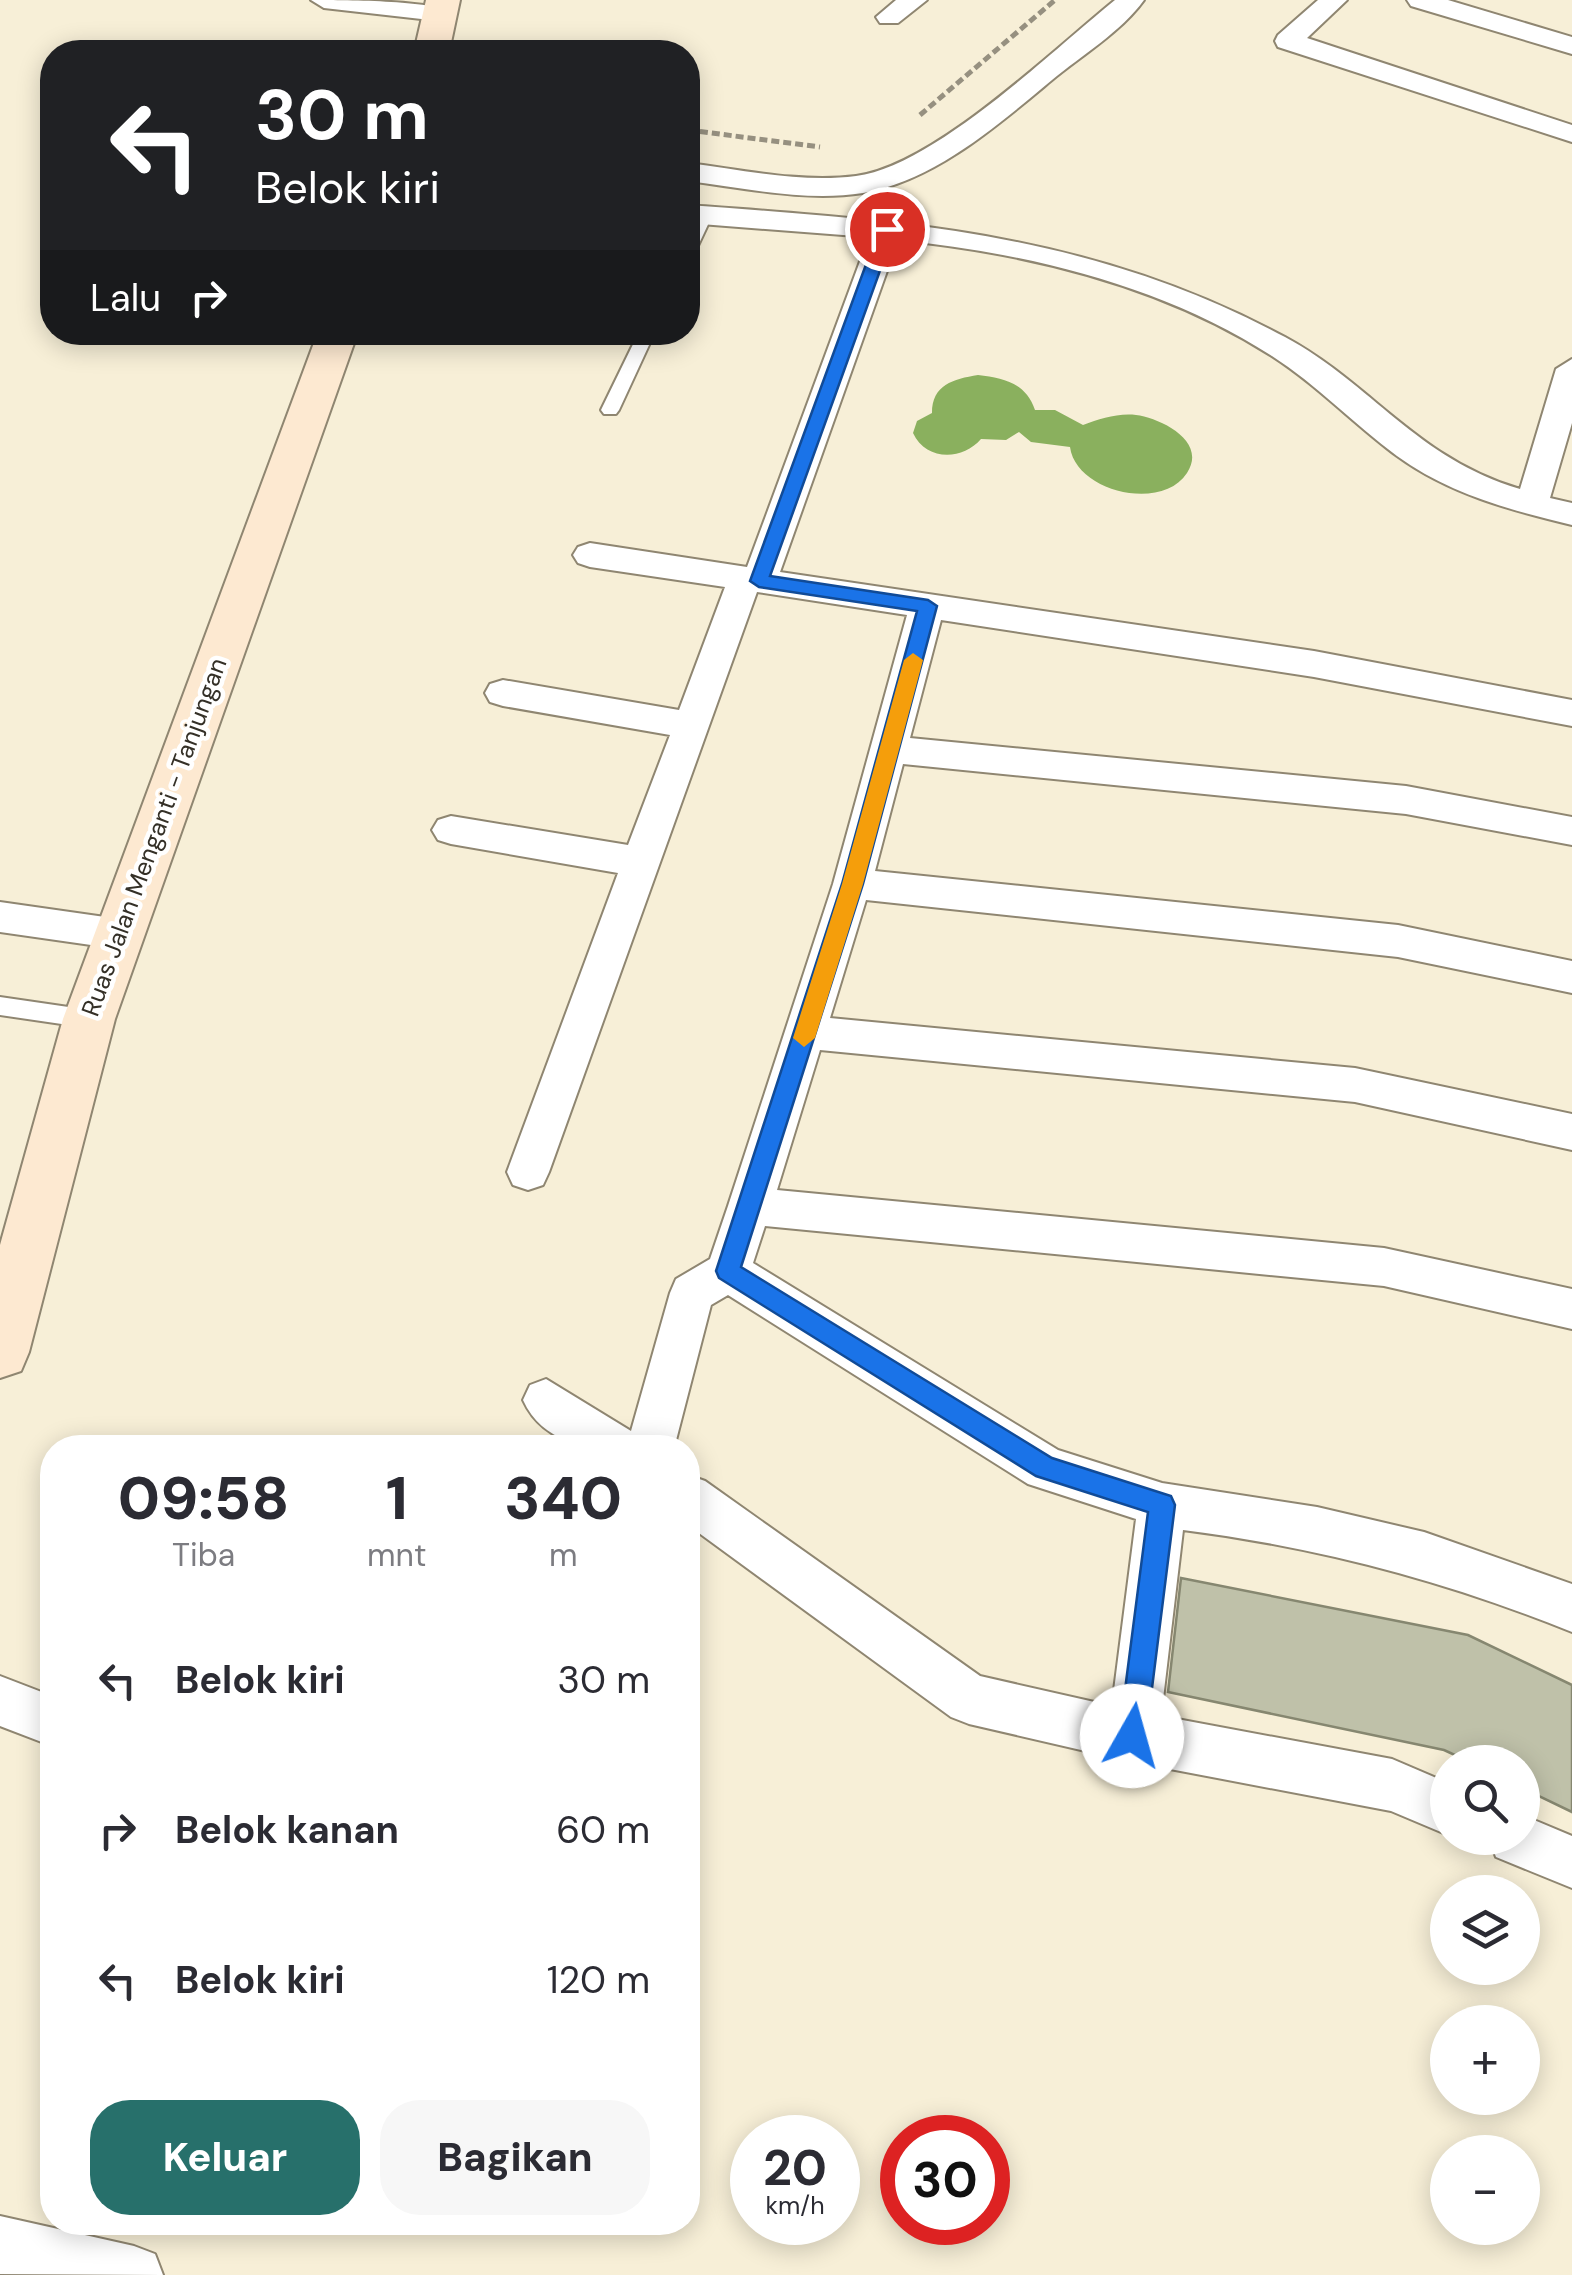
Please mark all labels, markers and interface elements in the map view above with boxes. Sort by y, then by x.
text: 30 m [255,70,429,161]
icon: left [90,80,220,210]
text: Belok kiri [255,158,440,217]
pin [845,187,930,272]
icon: arrive [860,202,915,257]
icon: right [181,270,236,325]
text: Lalu [90,273,161,323]
street label: Ruas Jalan Menganti - Tanjungan [74,653,234,1021]
text: 09:58 [118,1459,289,1538]
text: 1 [386,1459,408,1538]
text: 340 [504,1459,622,1538]
text: Tiba [172,1534,235,1576]
text: mnt [367,1534,427,1576]
text: m [549,1534,577,1576]
icon: left [90,1653,145,1708]
text: Belok kiri [175,1655,345,1705]
text: 30 m [558,1655,650,1705]
position arrow [1080,1684,1184,1788]
map controls [1430,1745,1540,2245]
button: search [1430,1745,1540,1855]
icon: right [90,1803,145,1858]
text: Belok kanan [175,1805,399,1855]
text: 60 m [556,1805,650,1855]
button: layers [1430,1875,1540,1985]
icon: left [90,1953,145,2008]
text: Belok kiri [175,1955,345,2005]
text: 120 m [547,1955,650,2005]
button: + [1430,2005,1540,2115]
button: Keluar [90,2100,360,2215]
button: Bagikan [380,2100,650,2215]
speed limit sign: 30 [880,2115,1010,2245]
text: 20 [763,2135,827,2201]
button: − [1430,2135,1540,2245]
text: km/h [765,2189,825,2222]

